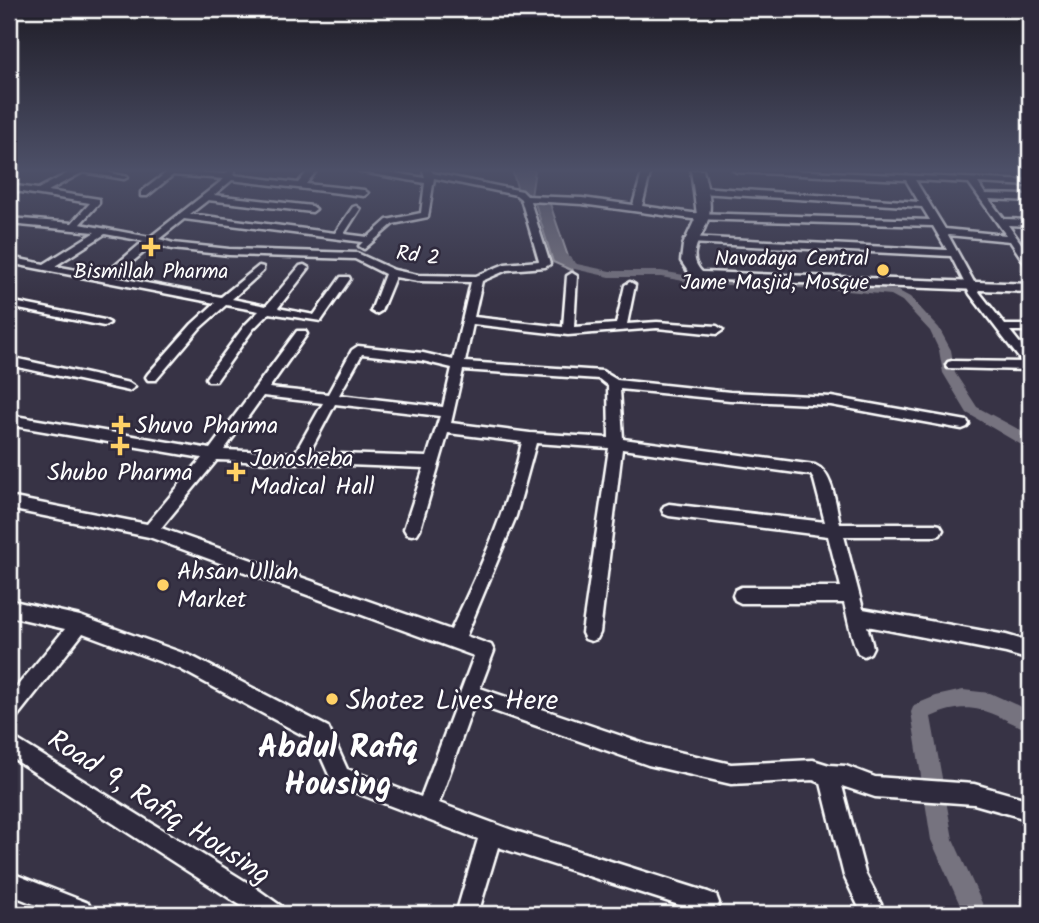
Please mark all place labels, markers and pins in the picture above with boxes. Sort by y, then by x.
marker: Bismillah Pharma [143,239,159,255]
place label: Navodaya Central Jame Masjid, Mosque [681,243,870,300]
place label: Bismillah Pharma [74,256,228,289]
marker: Navodaya Central Jame Masjid, Mosque [875,262,891,278]
place label: Shuvo Pharma [135,407,278,446]
marker: Shuvo Pharma [113,417,129,433]
marker: Shubo Pharma [112,438,128,454]
place label: Jonosheba Madical Hall [250,440,375,507]
place label: Shubo Pharma [47,454,193,493]
marker: Jonosheba Madical Hall [228,464,244,480]
place label: Ahsan Ullah Market [177,553,299,620]
marker: Ahsan Ullah Market [155,577,171,593]
place label: Shotez Lives Here [346,679,559,724]
marker: Shotez Lives Here [324,691,340,707]

